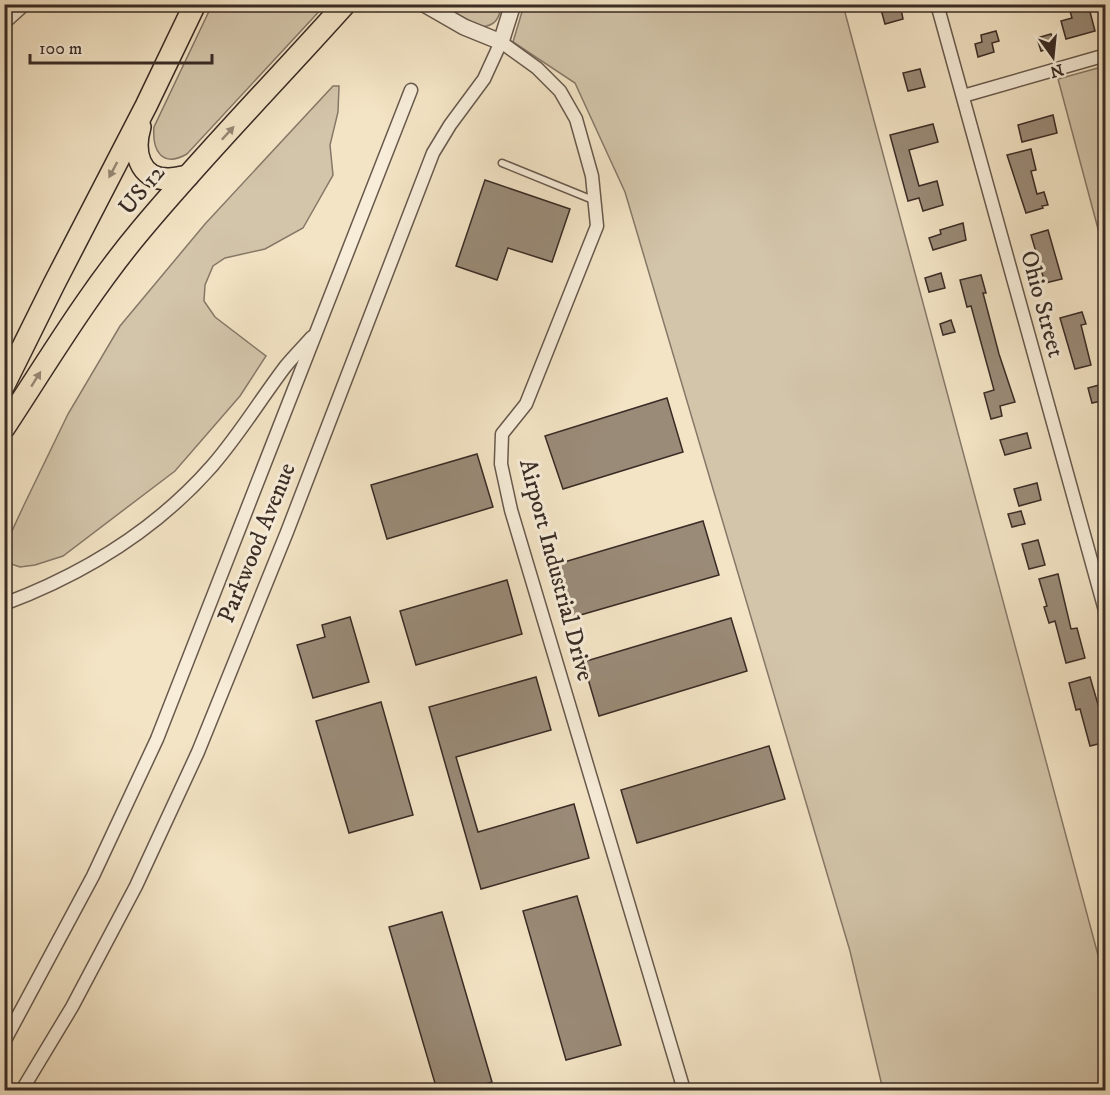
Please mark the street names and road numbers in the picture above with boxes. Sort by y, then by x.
street label: US 12 [112,158,172,221]
street label: Ohio Street [1013,247,1071,361]
street label: Airport Industrial Drive [512,456,600,684]
street label: Parkwood Avenue [211,459,303,627]

